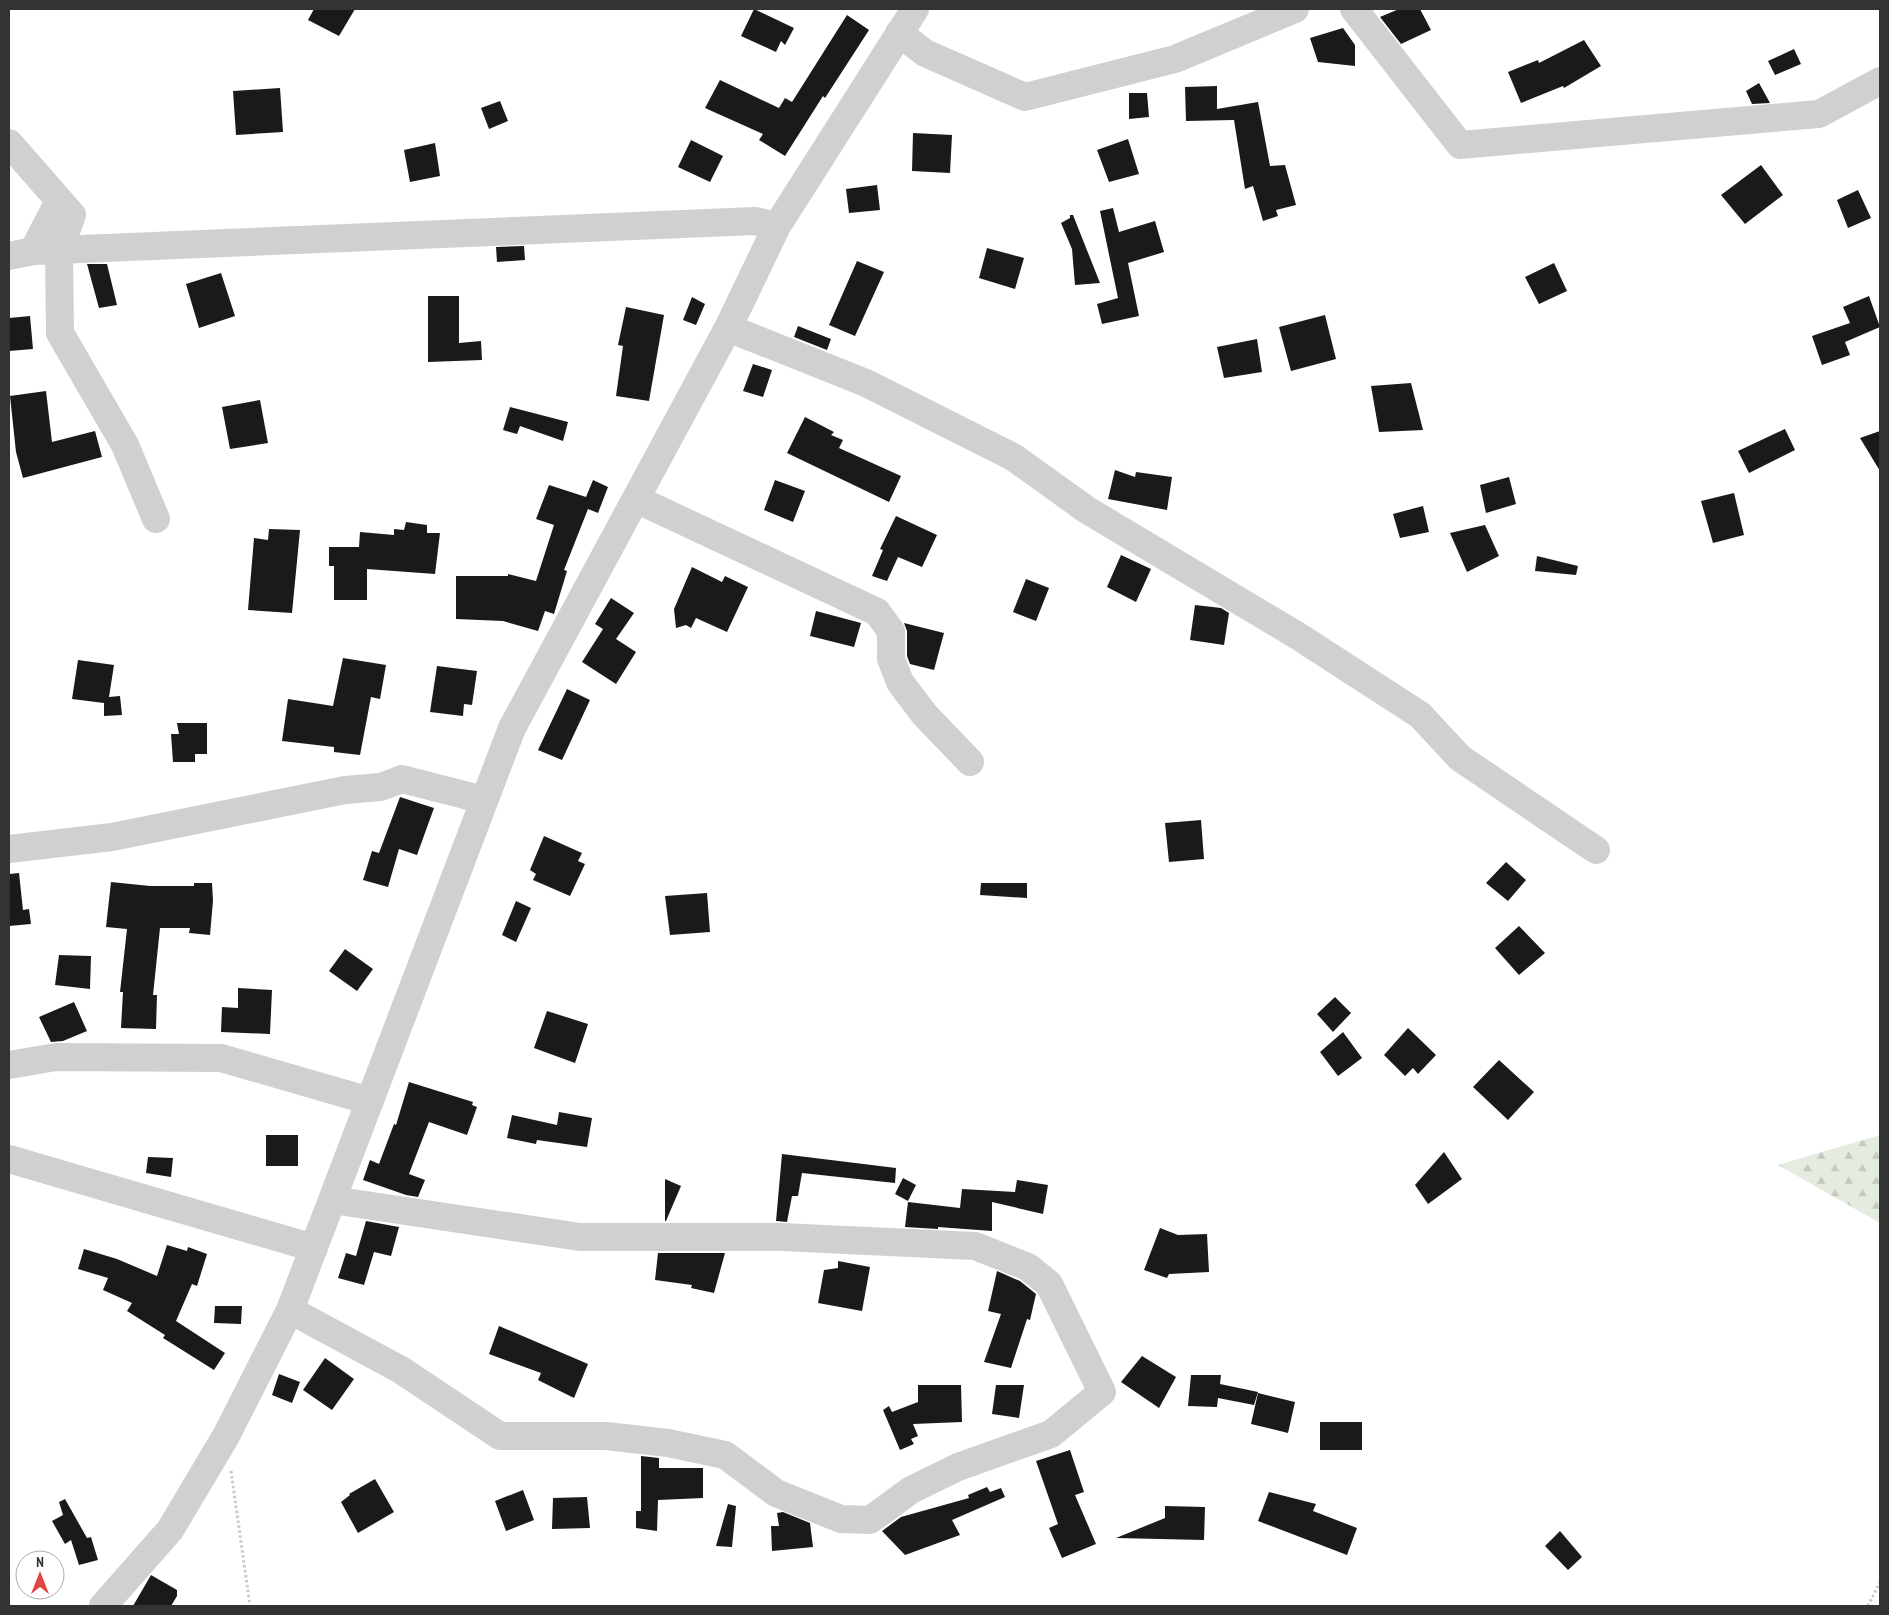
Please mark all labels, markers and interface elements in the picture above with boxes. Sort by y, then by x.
north arrow [15,1550,65,1600]
text: N [36,1553,44,1571]

